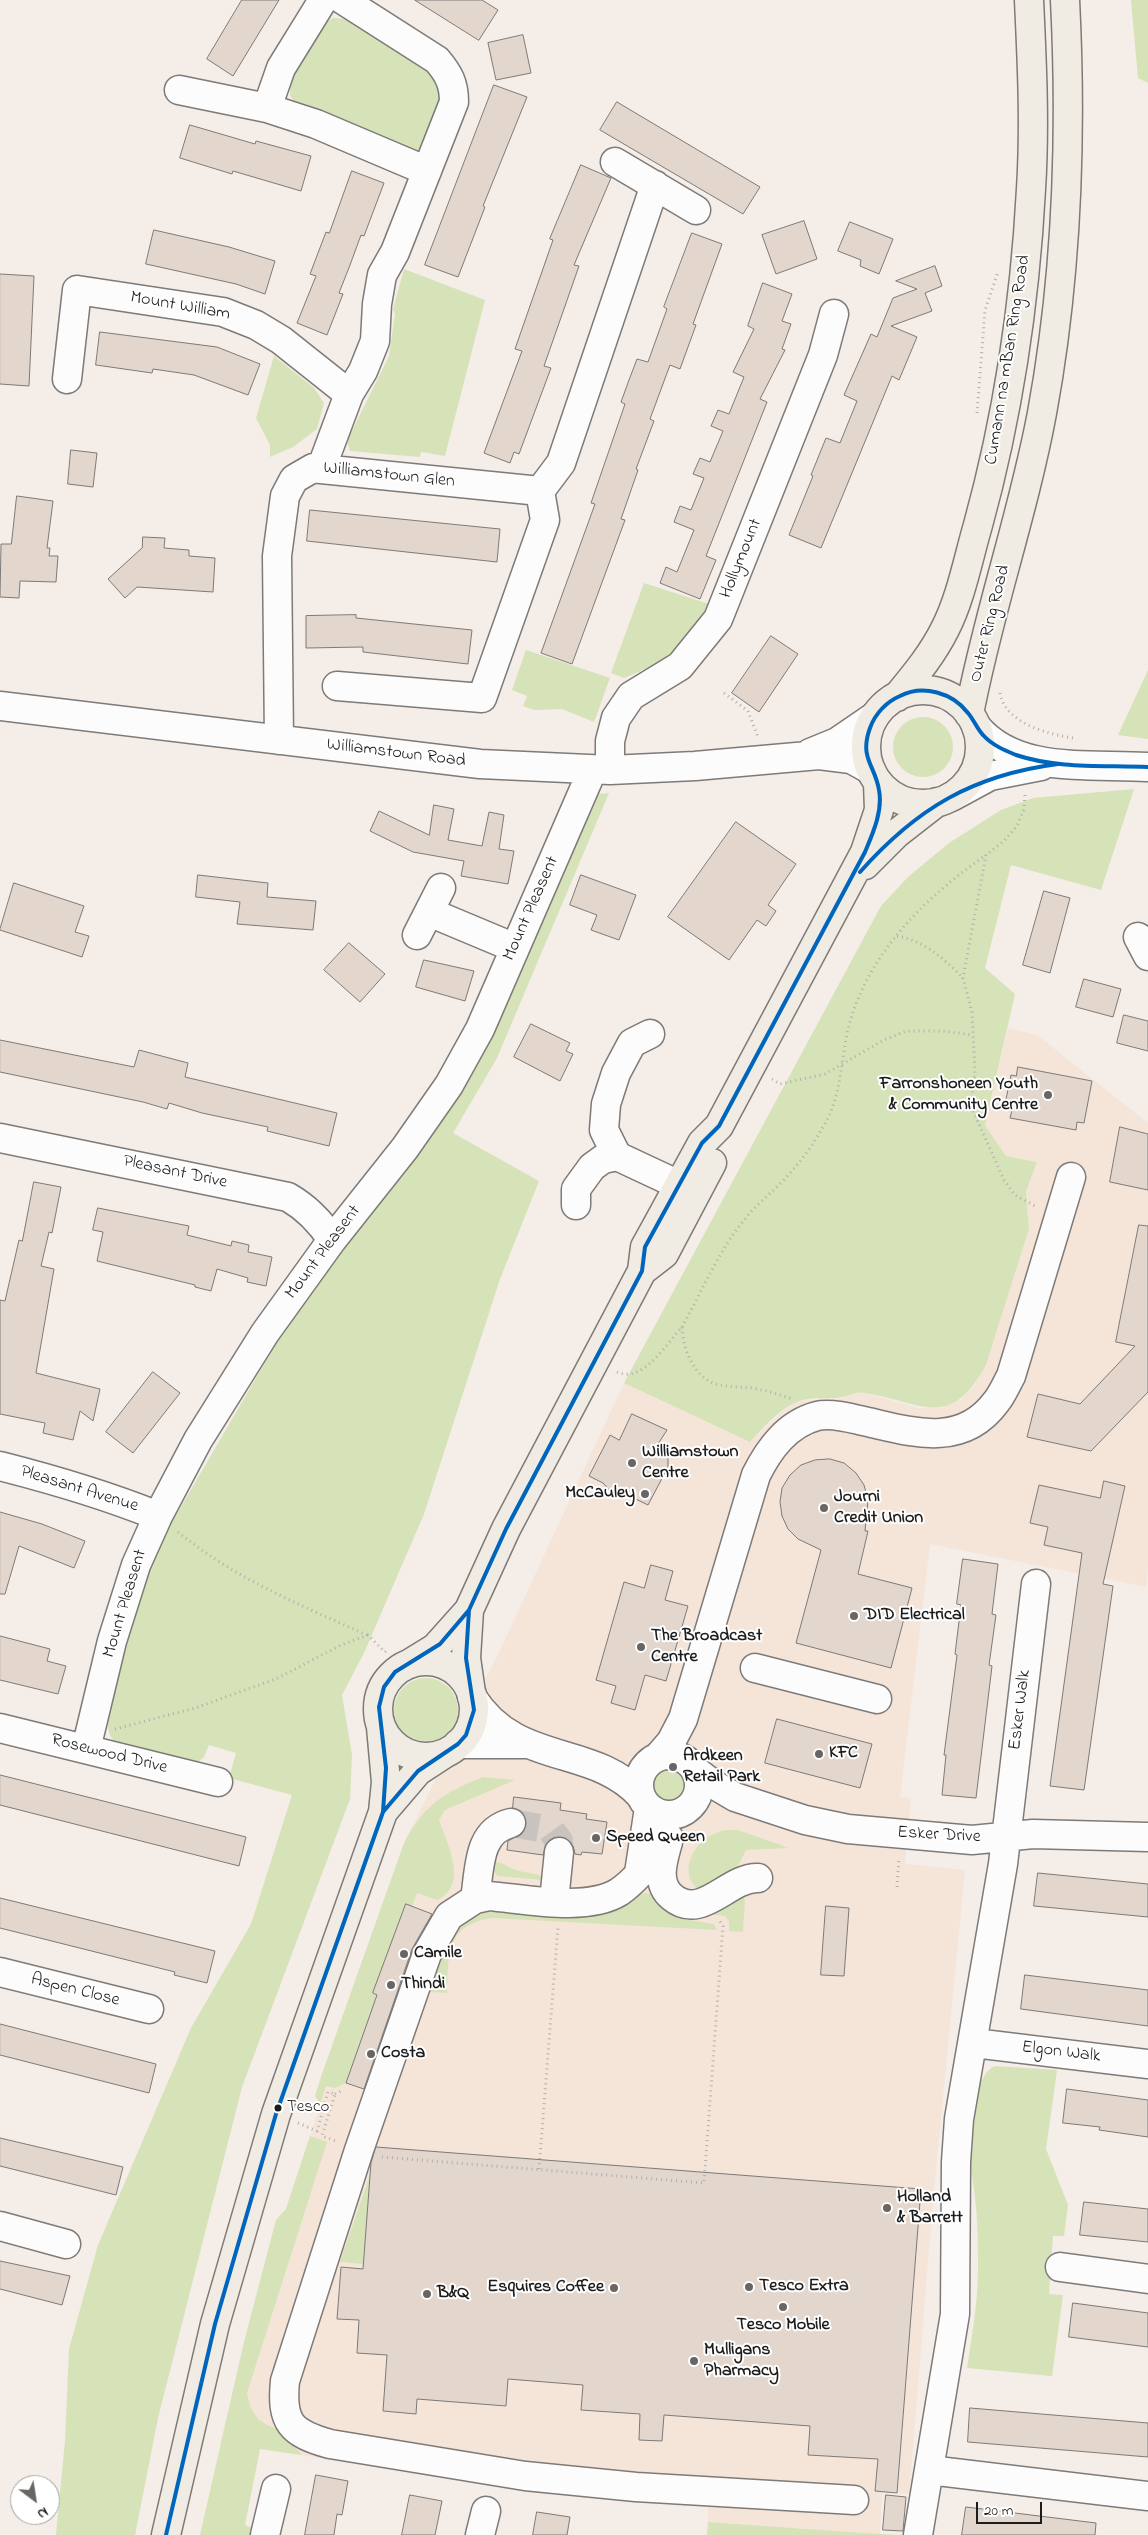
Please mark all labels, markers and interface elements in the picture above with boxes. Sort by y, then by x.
street label: Cumann na mBan Ring Road [982,254,1036,466]
street label: Mount William [128,288,232,326]
street label: Williamstown Glen [322,458,456,494]
street label: Hollymount [716,516,768,602]
street label: Outer Ring Road [966,563,1016,685]
street label: Williamstown Road [325,735,467,773]
street label: Mount Pleasent [499,853,565,965]
place label: Farronshoneen Youth & Community Centre [880,1074,1038,1116]
marker: Farronshoneen Youth & Community Centre [1042,1089,1054,1101]
street label: Pleasant Drive [121,1151,229,1195]
street label: Mount Pleasent [282,1202,366,1304]
place label: Williamstown Centre [642,1442,738,1485]
marker: Williamstown Centre [626,1457,638,1469]
street label: Pleasant Avenue [17,1462,141,1518]
place label: McCauley [565,1483,635,1505]
place label: Journi Credit Union [834,1487,923,1530]
marker: McCauley [639,1488,651,1500]
marker: Journi Credit Union [818,1502,830,1514]
street label: Mount Pleasent [99,1547,153,1661]
place label: DID Electrical [864,1605,965,1627]
marker: DID Electrical [848,1610,860,1622]
place label: The Broadcast Centre [651,1626,762,1668]
marker: The Broadcast Centre [635,1641,647,1653]
street label: Esker Walk [1005,1669,1037,1751]
street label: Rosewood Drive [49,1730,169,1780]
place label: KFC [829,1743,858,1765]
place label: Ardkeen Retail Park [683,1746,760,1788]
marker: KFC [813,1748,825,1760]
marker: Ardkeen Retail Park [667,1761,679,1773]
street label: Esker Drive [897,1823,981,1849]
place label: Speed Queen [606,1827,705,1849]
marker: Speed Queen [590,1832,602,1844]
place label: Camile [414,1943,462,1965]
marker: Camile [398,1948,410,1960]
street label: Aspen Close [28,1970,122,2012]
place label: Thindi [401,1974,445,1996]
marker: Thindi [385,1979,397,1991]
street label: Elgon Walk [1020,2037,1102,2069]
place label: Costa [381,2043,425,2065]
marker: Costa [365,2048,377,2060]
place label: Tesco [287,2098,329,2118]
marker: Tesco [273,2103,283,2113]
place label: Holland & Barrett [897,2187,963,2230]
marker: Holland & Barrett [881,2202,893,2214]
place label: Tesco Extra [759,2276,849,2298]
place label: Esquires Coffee [487,2277,604,2299]
marker: Tesco Extra [743,2281,755,2293]
marker: Esquires Coffee [608,2282,620,2294]
place label: B&Q [437,2283,469,2305]
marker: B&Q [421,2288,433,2300]
marker: Tesco Mobile [777,2301,789,2313]
place label: Tesco Mobile [737,2315,829,2337]
place label: Mulligans Pharmacy [704,2340,779,2382]
marker: Mulligans Pharmacy [688,2355,700,2367]
north arrow [10,2475,60,2525]
scale bar [978,2492,1044,2524]
text: 20 m [984,2500,1013,2522]
text: N [33,2501,52,2524]

